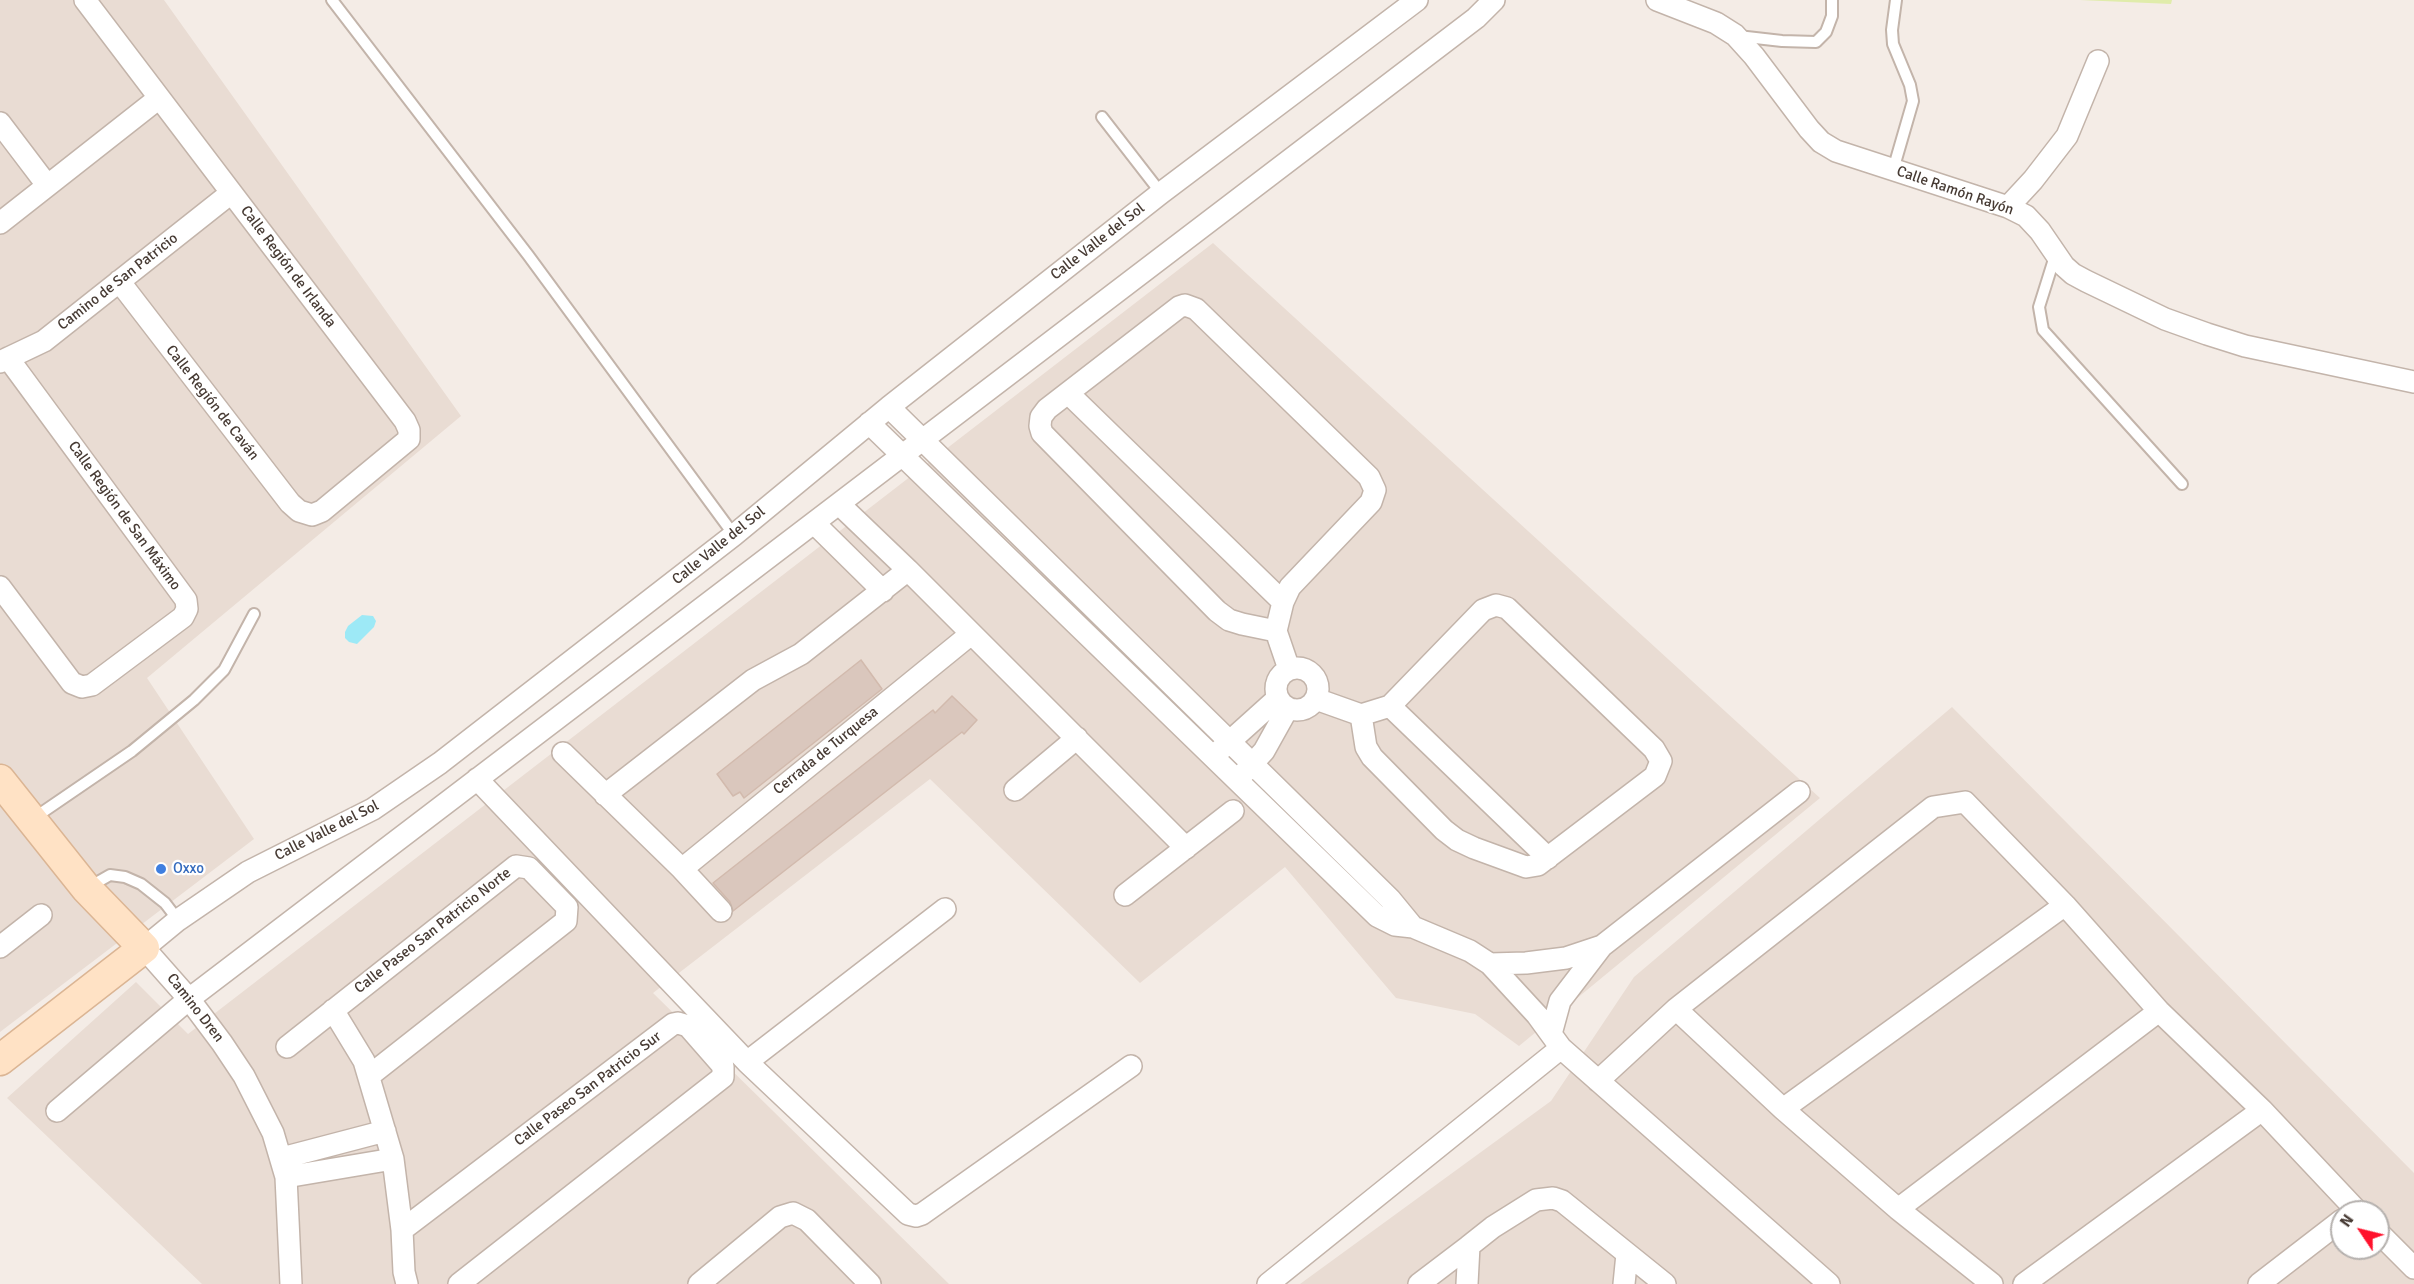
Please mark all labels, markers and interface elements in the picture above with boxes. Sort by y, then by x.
street label: Calle Ramón Rayón [1894,163,2016,219]
street label: Calle Valle del Sol [1047,200,1149,284]
street label: Calle Región de Irlanda [236,203,340,331]
street label: Camino de San Patricio [54,229,182,335]
street label: Calle Región de Caván [161,342,263,464]
street label: Calle Región de San Máximo [64,438,184,594]
street label: Calle Valle del Sol [669,503,769,589]
street label: Cerrada de Turquesa [770,703,882,799]
street label: Calle Valle del Sol [272,797,382,865]
place label: Oxxo [173,860,204,878]
marker: Oxxo [154,862,168,876]
street label: Calle Paseo San Patricio Norte [351,864,515,998]
street label: Camino Dren [163,970,227,1046]
street label: Calle Paseo San Patricio Sur [511,1028,665,1150]
north arrow [2330,1200,2390,1260]
text: N [2336,1211,2358,1231]

